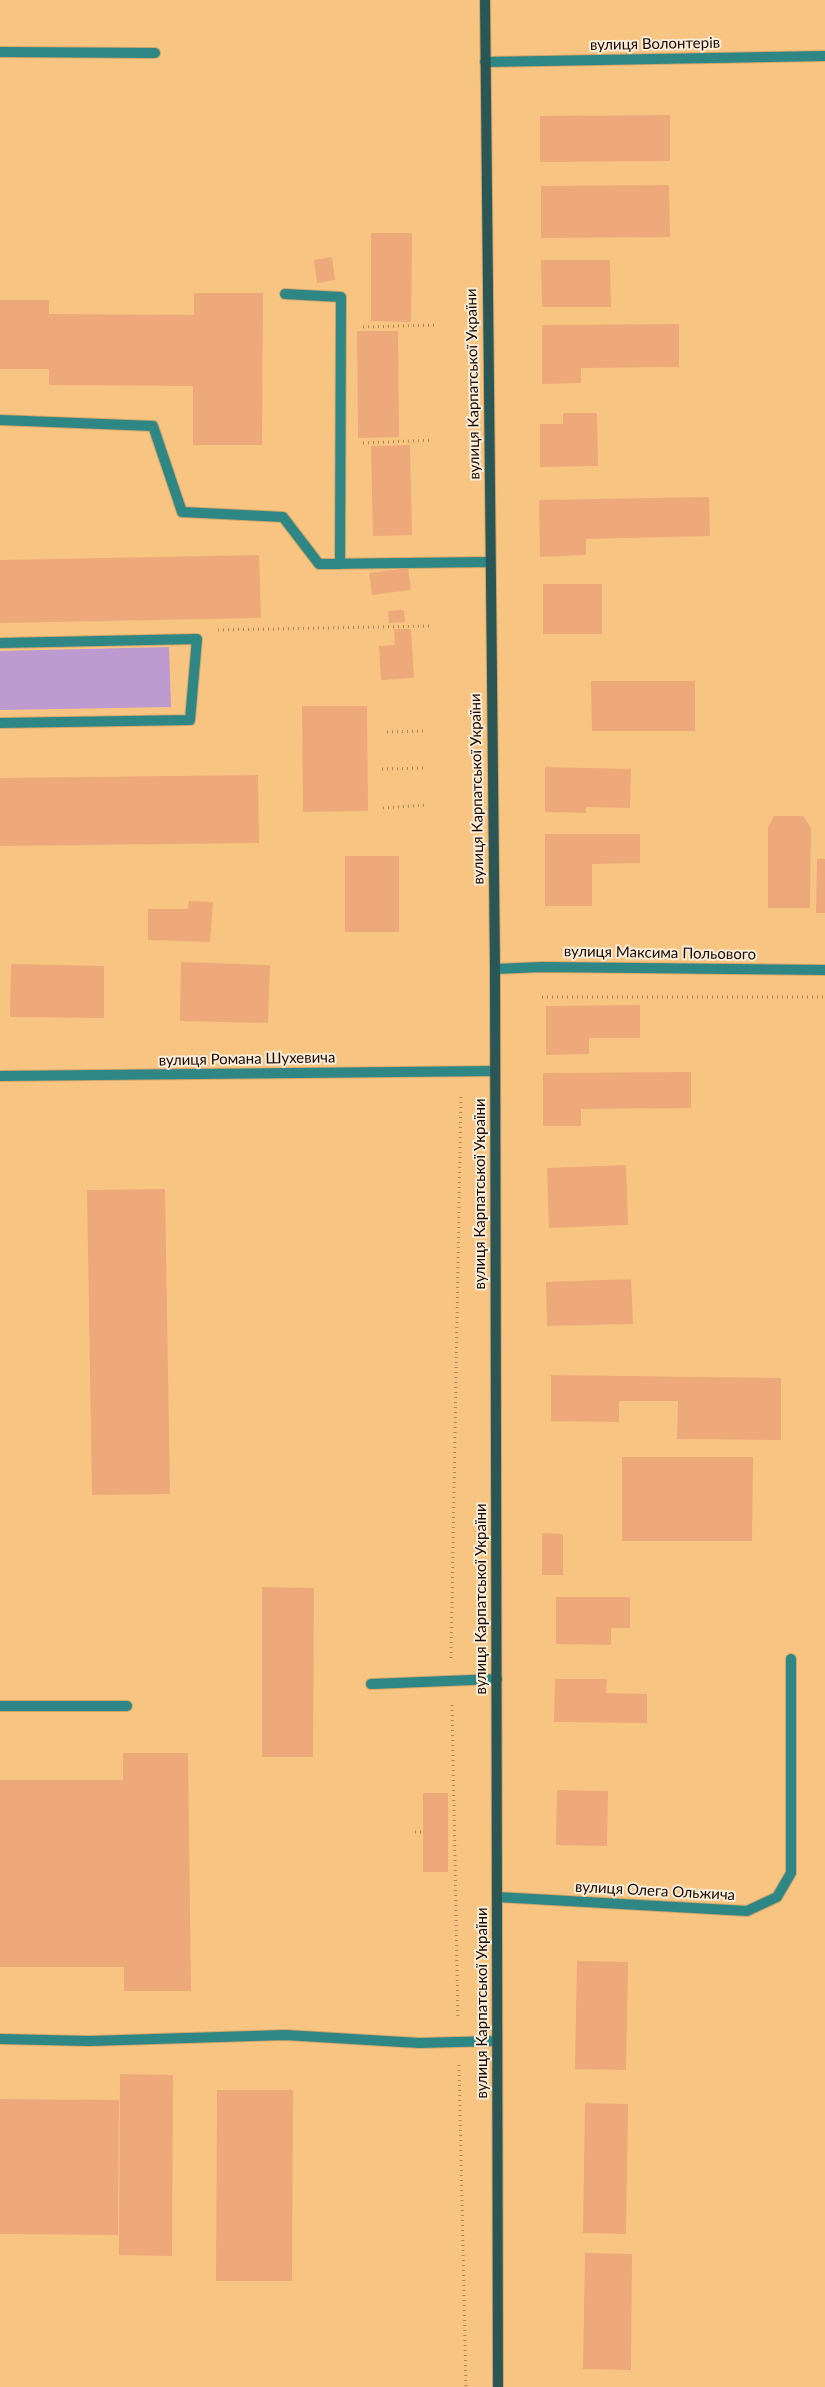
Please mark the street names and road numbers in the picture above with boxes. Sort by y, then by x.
street label: вулиця Волонтерів [590,34,720,54]
street label: вулиця Карпатської України [462,288,484,480]
street label: вулиця Карпатської України [466,693,488,885]
street label: вулиця Максима Польового [564,942,756,964]
street label: вулиця Романа Шухевича [158,1048,336,1070]
street label: вулиця Карпатської України [471,1098,489,1290]
street label: вулиця Карпатської України [472,1503,490,1695]
street label: вулиця Олега Ольжича [574,1878,736,1904]
street label: вулиця Карпатської України [473,1907,491,2099]

